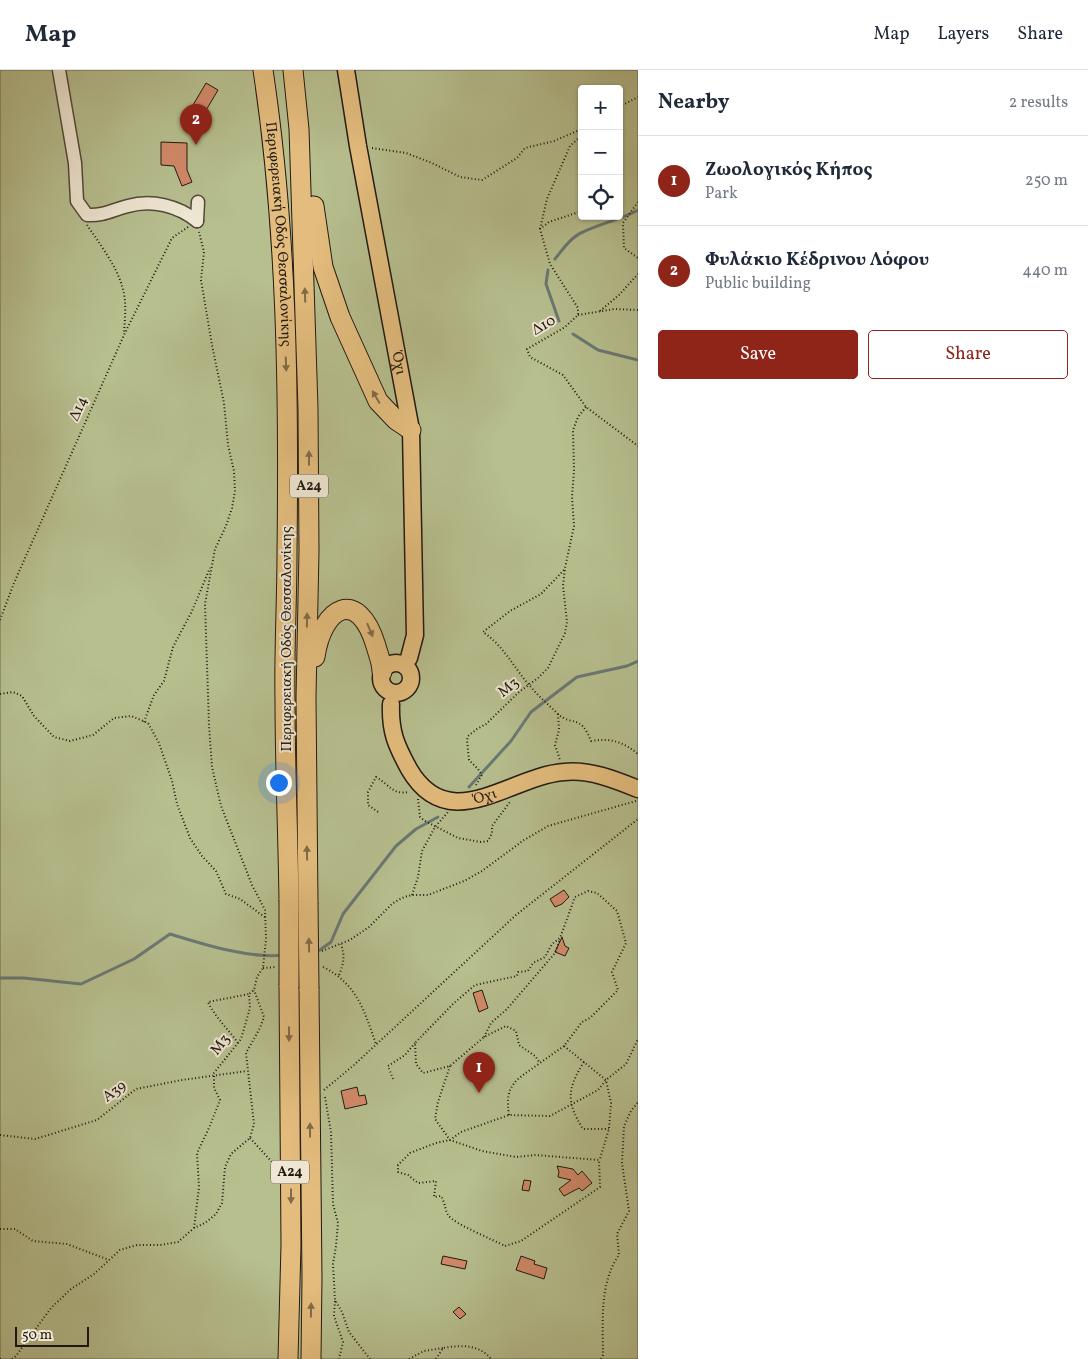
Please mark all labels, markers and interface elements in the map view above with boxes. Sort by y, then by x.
text: Map [25,18,76,52]
text: Map [873,22,909,47]
text: Layers [937,22,989,47]
text: Share [1017,22,1063,47]
map controls [578,85,623,220]
button: + [578,85,623,130]
text: Nearby [658,88,729,117]
text: 2 results [1009,92,1068,114]
pin: 2 [180,104,212,145]
street label: Περιφερειακή Οδός Θεσσαλονίκης [260,121,296,347]
button: − [578,130,623,175]
text: Ζωολογικός Κήπος [705,157,872,183]
text: 1 [671,170,677,192]
text: 250 m [1025,170,1068,192]
button: locate [578,175,623,220]
text: Park [705,183,738,205]
text: Φυλάκιο Κέδρινου Λόφου [705,247,929,273]
text: 2 [670,260,678,282]
text: 440 m [1022,260,1068,282]
text: Public building [705,273,811,295]
one-way arrow [301,287,309,303]
street label: Δ10 [528,311,560,341]
button: Save [658,330,858,379]
button: Share [868,330,1068,379]
street label: Όχι [386,349,411,377]
one-way arrow [282,357,290,373]
one-way arrow [372,390,381,403]
street label: Δ14 [64,393,94,425]
one-way arrow [305,450,313,466]
road number: Α24 [290,474,328,498]
street label: Περιφερειακή Οδός Θεσσαλονίκης [277,526,298,752]
one-way arrow [304,612,312,628]
one-way arrow [367,623,375,637]
street label: Μ3 [494,673,524,703]
your location [266,770,292,796]
street label: Όχι [470,783,500,810]
one-way arrow [303,845,311,861]
one-way arrow [304,937,312,953]
one-way arrow [285,1026,293,1042]
street label: Μ3 [206,1030,236,1060]
pin: 1 [463,1052,495,1093]
street label: Α39 [99,1076,131,1108]
one-way arrow [306,1122,314,1138]
road number: Α24 [271,1160,309,1184]
one-way arrow [287,1189,295,1205]
one-way arrow [308,1302,316,1318]
scale bar [15,1324,89,1347]
text: 50 m [22,1326,52,1345]

